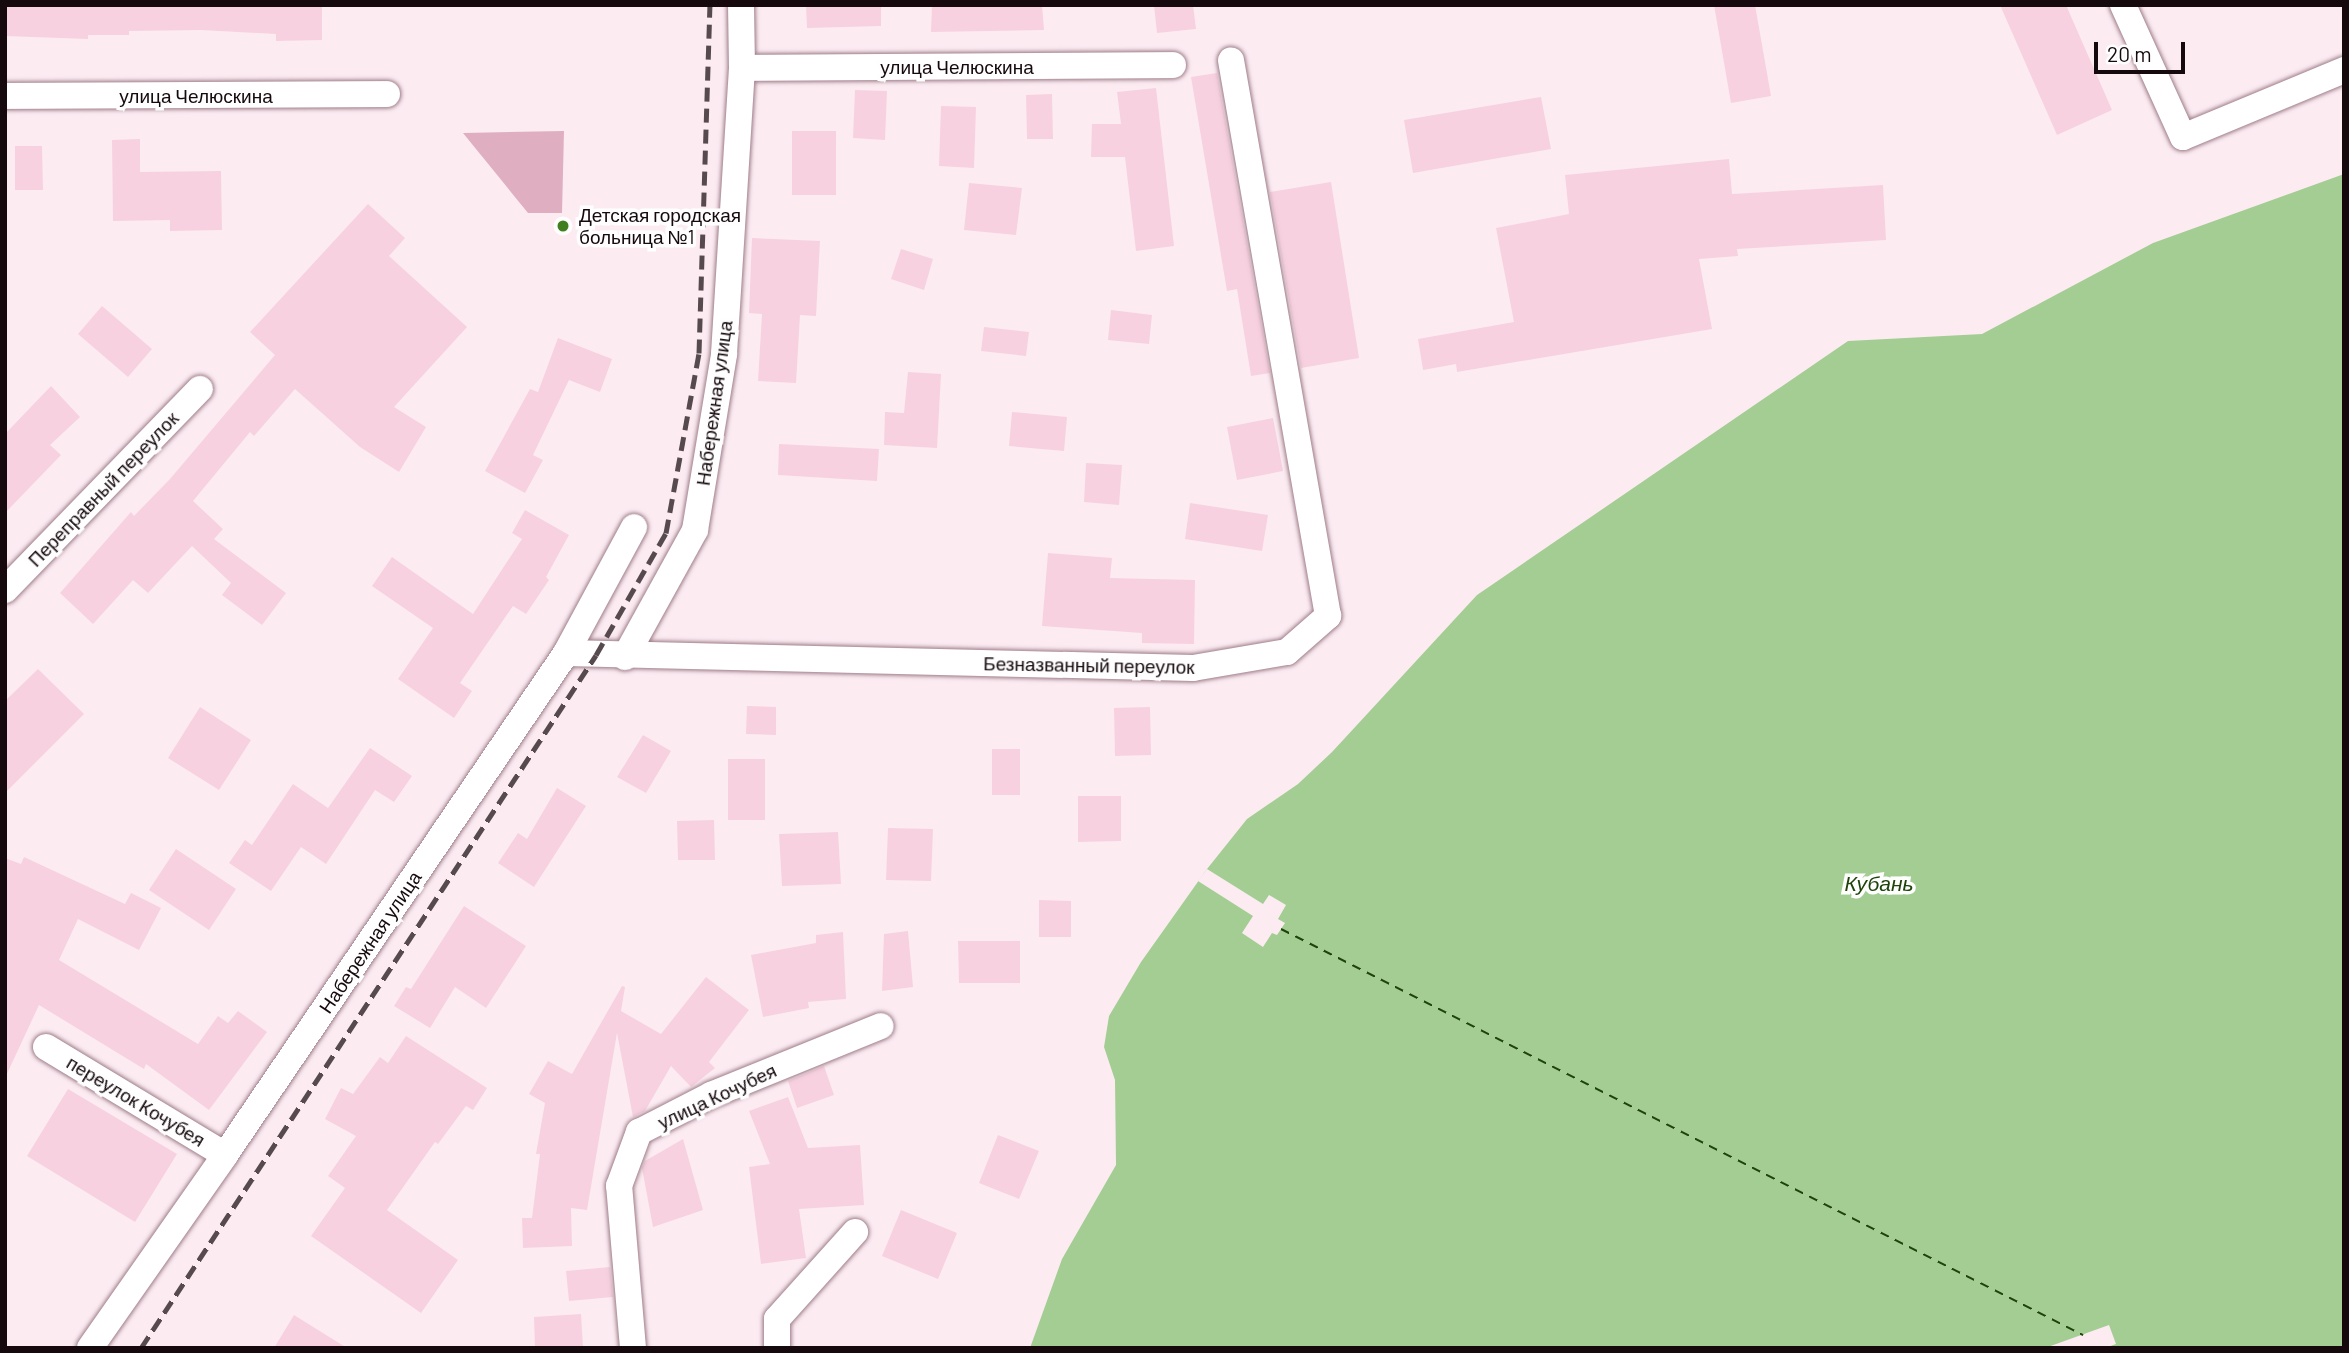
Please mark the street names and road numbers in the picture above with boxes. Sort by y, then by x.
street label: улица Челюскина [880,56,1034,78]
street label: улица Челюскина [119,85,273,107]
street label: Набережная улица [691,319,737,487]
street label: Переправный переулок [23,407,183,571]
street label: Безназванный переулок [983,652,1195,678]
street label: Набережная улица [314,867,426,1017]
street label: переулок Кочубея [63,1051,209,1151]
street label: улица Кочубея [654,1059,780,1133]

